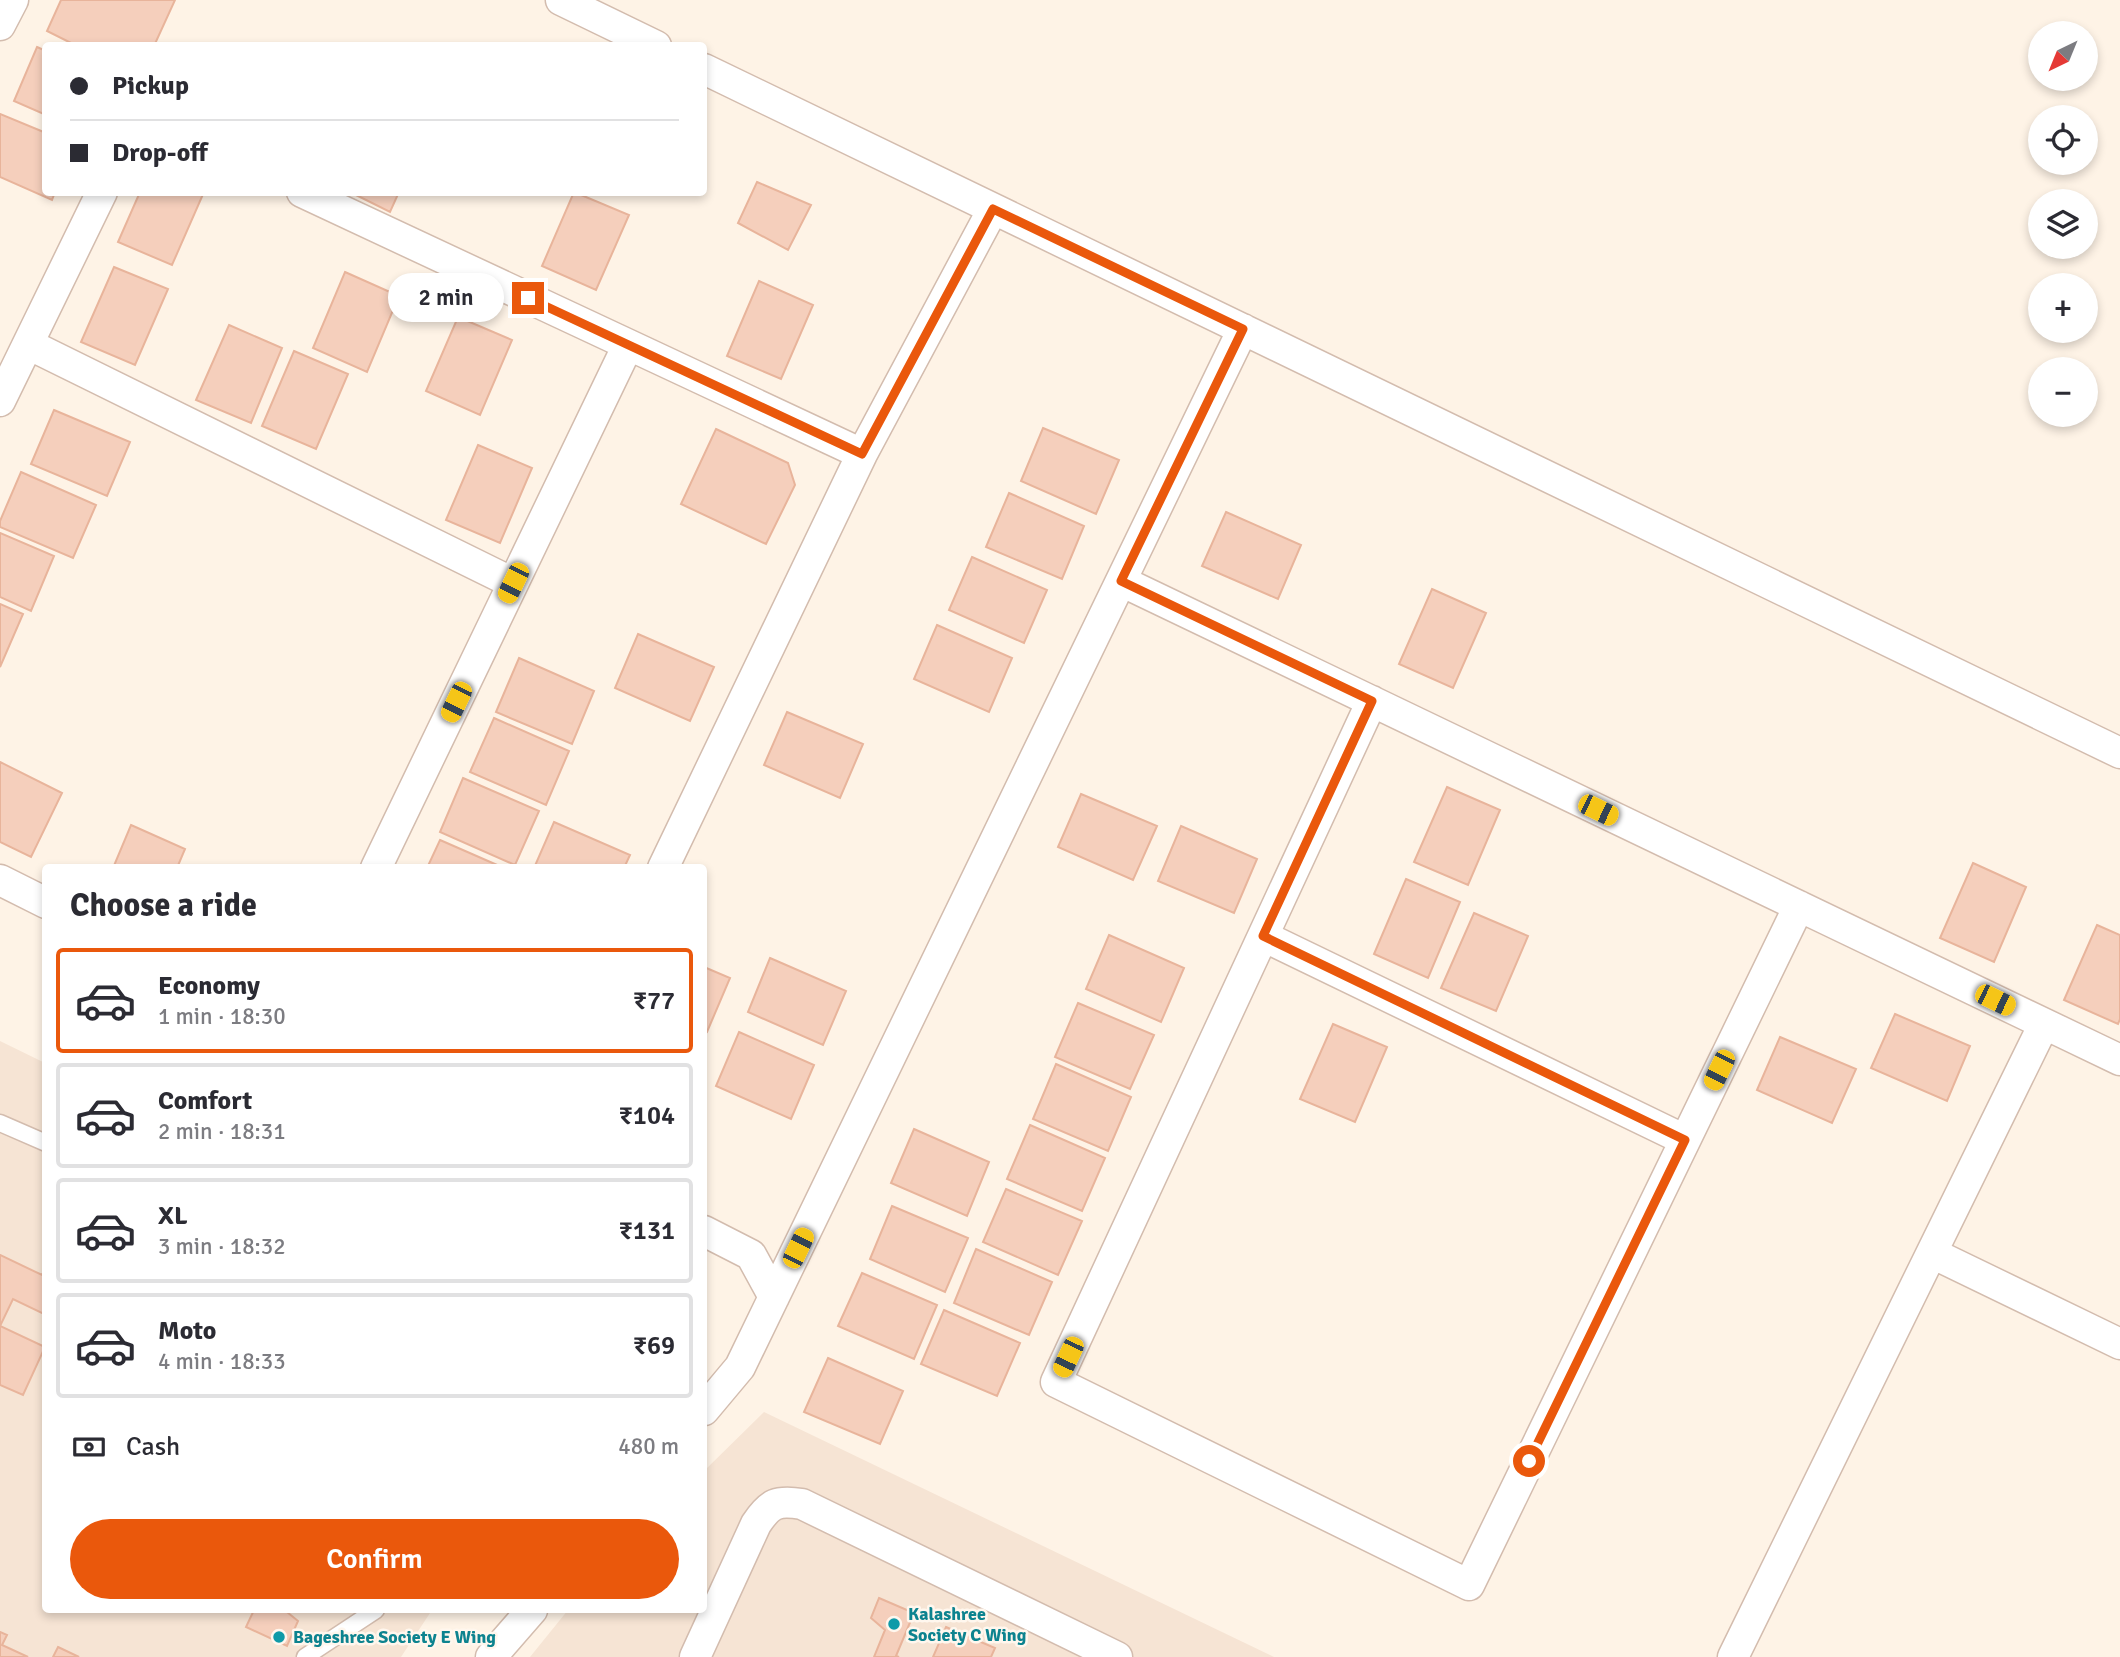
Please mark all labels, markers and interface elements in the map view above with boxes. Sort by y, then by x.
north arrow [2028,21,2098,91]
map controls [2028,21,2098,427]
text: Pickup [112,70,189,102]
button: locate [2028,105,2098,175]
text: Drop-off [112,137,208,169]
button: layers [2028,189,2098,259]
button: + [2028,273,2098,343]
callout: 2 min [388,274,504,322]
route end [512,282,544,314]
text: 2 min [418,283,474,312]
button: − [2028,357,2098,427]
car [495,560,532,606]
car [438,679,475,725]
car [1575,791,1622,829]
text: Choose a ride [70,886,257,925]
icon: car [74,969,137,1032]
text: Economy [158,970,260,1002]
car [1972,981,2019,1019]
text: ₹77 [633,985,675,1017]
text: 1 min · 18:30 [158,1002,286,1031]
car [1701,1047,1738,1093]
icon: car [74,1084,137,1147]
text: Comfort [158,1085,252,1117]
text: ₹104 [619,1100,675,1132]
text: 2 min · 18:31 [158,1117,286,1146]
icon: car [74,1199,137,1262]
text: XL [158,1200,188,1232]
text: ₹131 [619,1215,675,1247]
car [780,1225,817,1271]
text: 3 min · 18:32 [158,1232,286,1261]
icon: car [74,1314,137,1377]
text: Moto [158,1315,216,1347]
text: ₹69 [633,1330,675,1362]
car [1050,1334,1087,1380]
text: 4 min · 18:33 [158,1347,286,1376]
icon: cash [70,1428,108,1466]
text: Cash [126,1431,180,1463]
text: 480 m [618,1432,679,1461]
route start [1513,1445,1545,1477]
button: Confirm [70,1519,679,1599]
place label: Kalashree Society C Wing [908,1603,1027,1646]
marker: Kalashree Society C Wing [886,1616,902,1632]
place label: Bageshree Society E Wing [293,1626,496,1648]
marker: Bageshree Society E Wing [271,1629,287,1645]

